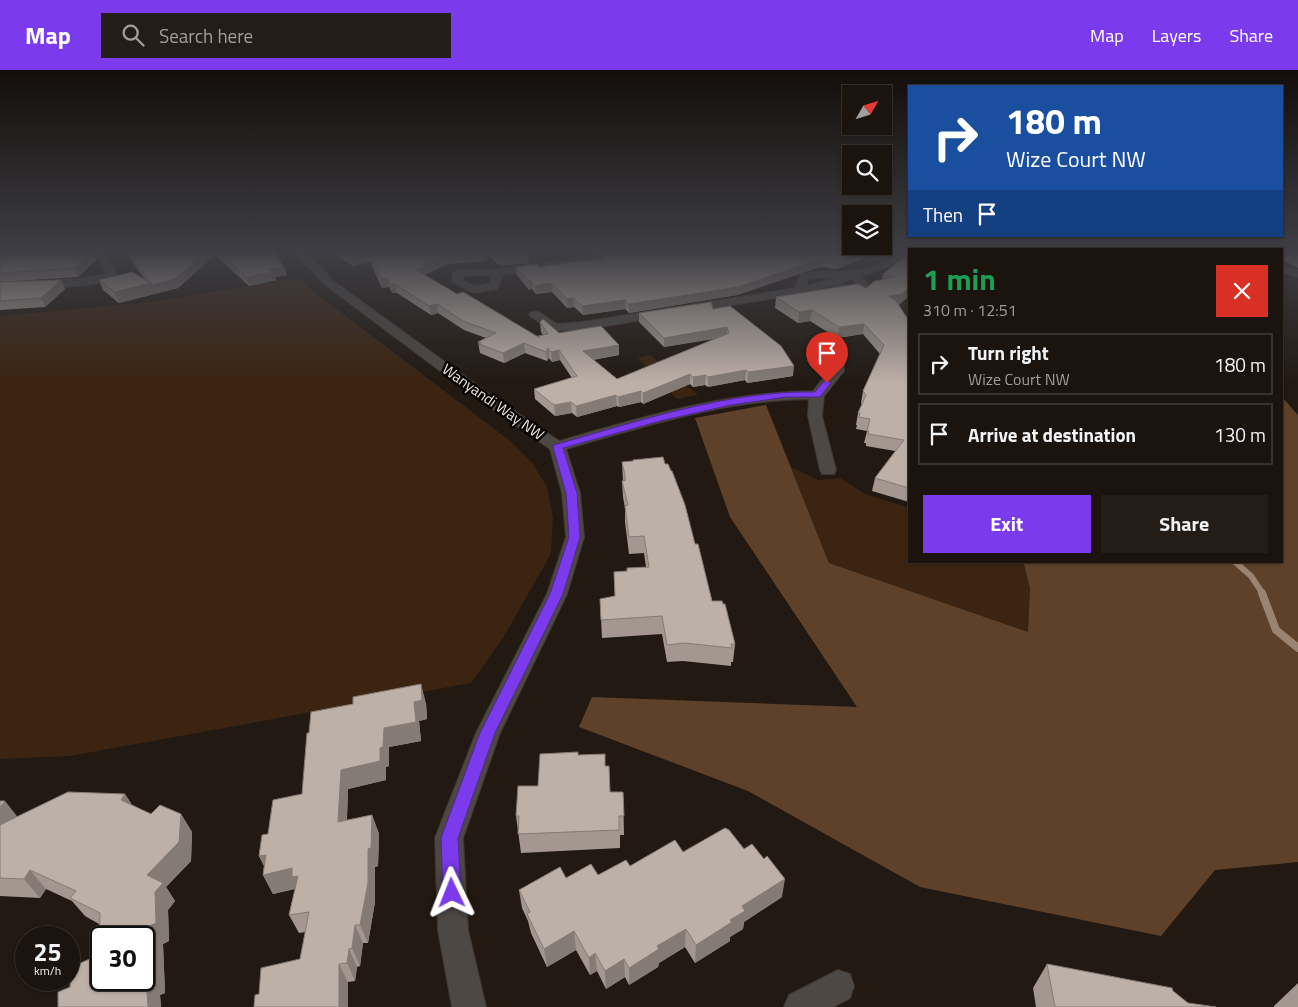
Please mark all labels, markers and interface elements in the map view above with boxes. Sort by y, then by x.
search box [101,13,451,58]
text: Map [25,17,71,53]
icon: search [119,21,147,49]
text: Search here [159,21,253,50]
text: Map [1090,22,1124,49]
text: Layers [1152,22,1201,49]
text: Share [1229,22,1273,49]
north arrow [842,85,892,135]
map controls [842,85,892,255]
text: 180 m [1006,94,1102,148]
icon: right [923,105,988,170]
text: Wize Court NW [1006,142,1146,176]
button: search [842,145,892,195]
text: Then [923,200,963,229]
icon: arrive [973,200,1001,228]
button: layers [842,205,892,255]
text: 1 min [923,256,996,302]
button: close [1216,265,1268,317]
text: 310 m · 12:51 [923,298,1017,322]
pin [806,332,848,383]
text: Turn right [968,338,1049,367]
icon: arrive [813,339,841,367]
icon: right [925,350,953,378]
text: 180 m [1214,350,1266,379]
street label: Wanyandi Way NW [437,358,549,445]
text: Wize Court NW [968,367,1070,391]
icon: arrive [925,420,953,448]
text: Arrive at destination [968,420,1136,449]
text: 130 m [1214,420,1266,449]
button: Exit [923,495,1091,553]
button: Share [1101,495,1268,553]
position arrow [425,866,477,918]
speed limit sign: 30 [90,926,155,991]
text: 25 [33,933,62,971]
text: km/h [34,961,61,980]

